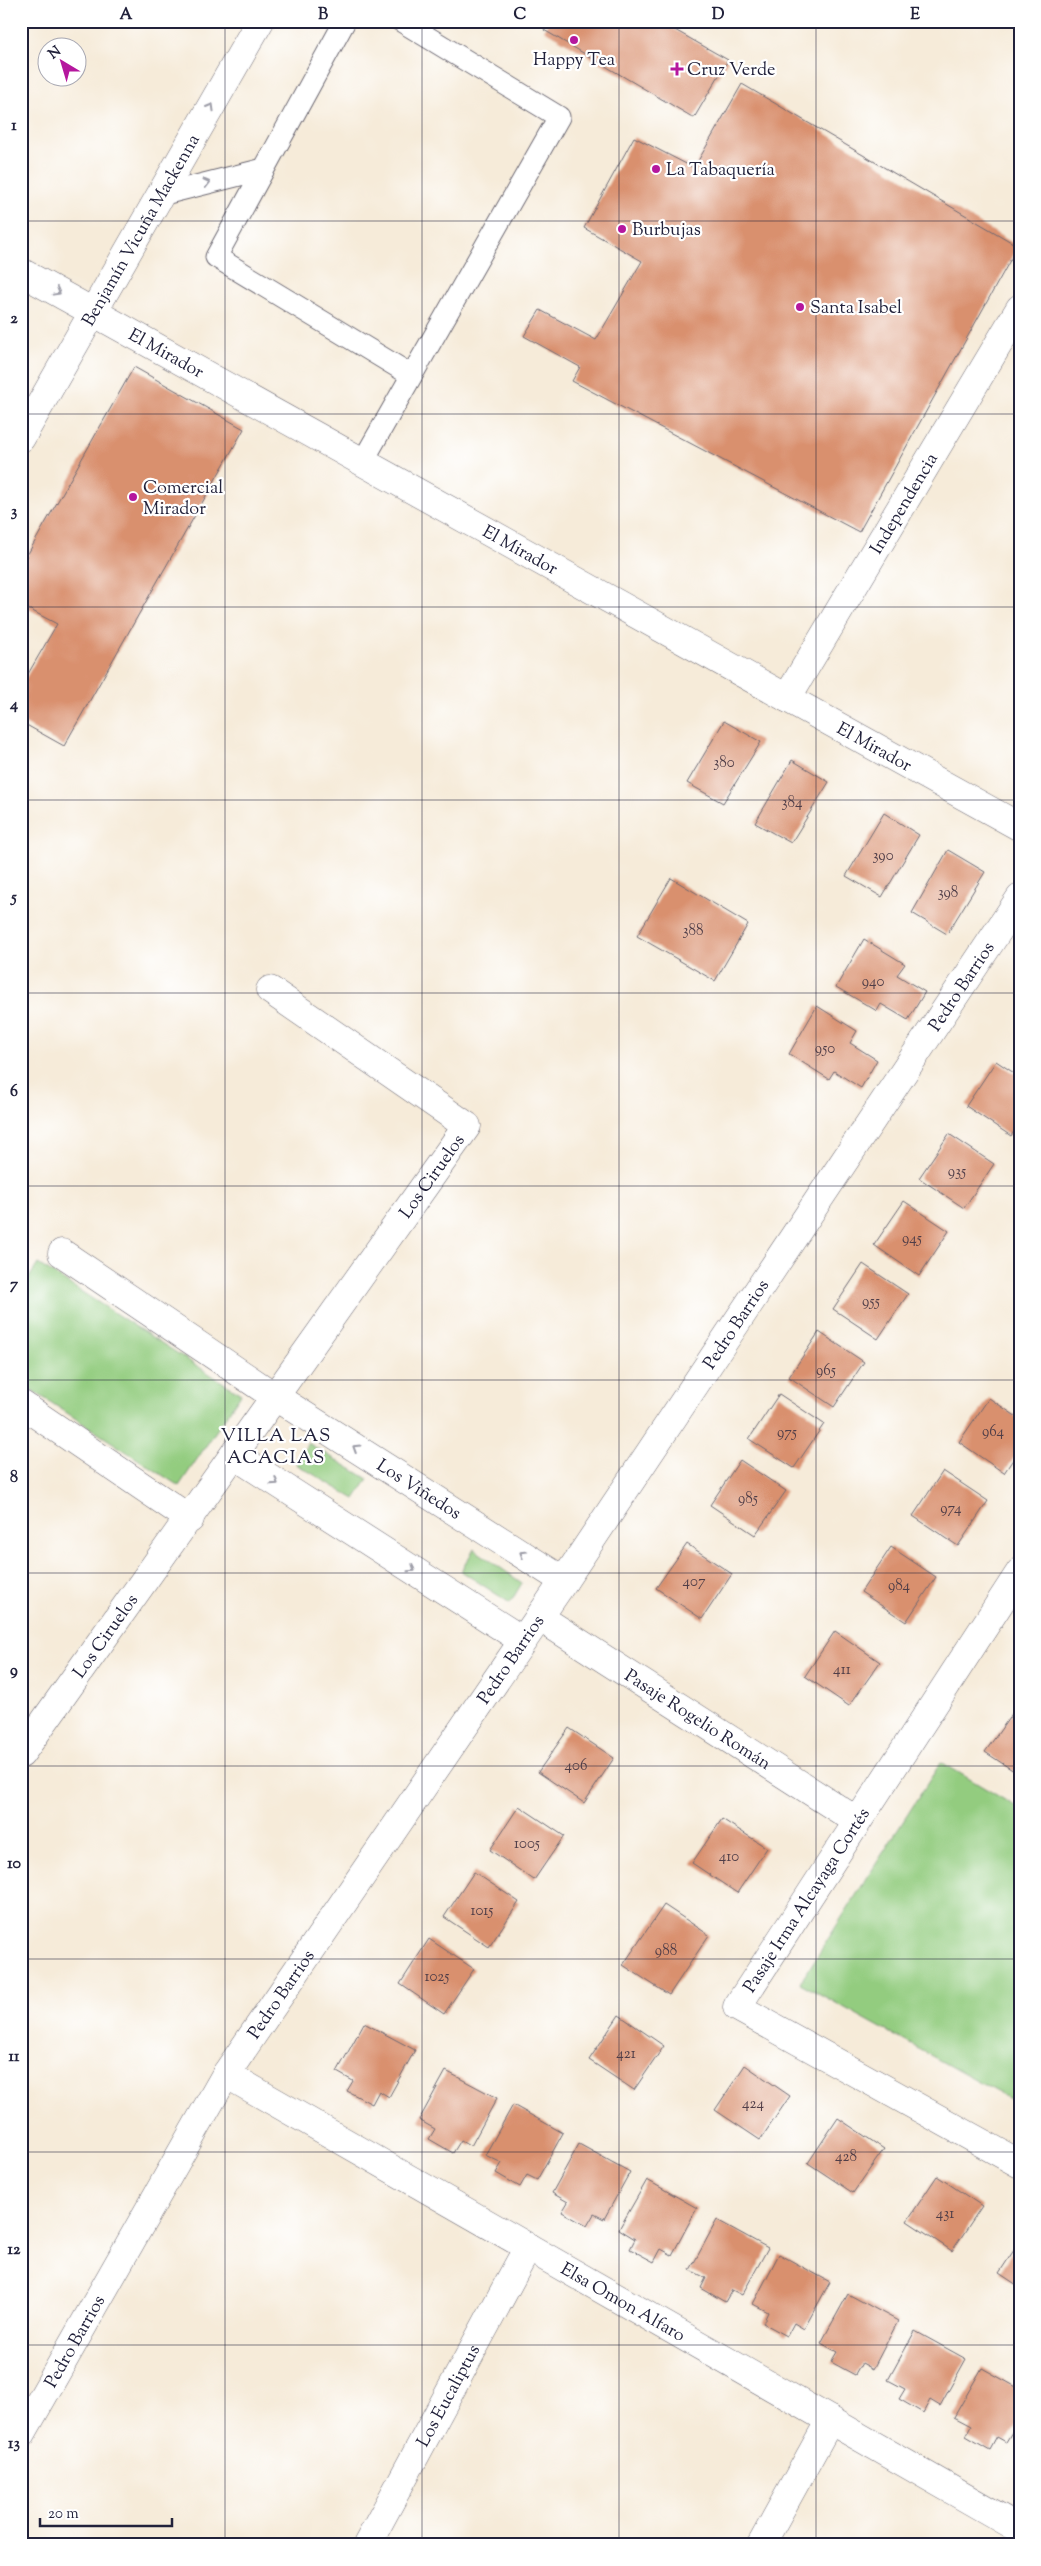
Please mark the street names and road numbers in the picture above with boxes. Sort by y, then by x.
street label: Benjamín Vicuña Mackenna [77,130,208,332]
street label: El Mirador [123,323,208,386]
street label: Independencia [865,449,945,560]
street label: El Mirador [477,520,562,583]
street label: El Mirador [831,717,916,780]
street label: Pedro Barrios [923,937,1002,1037]
street label: Los Ciruelos [394,1130,472,1225]
street label: Pedro Barrios [698,1275,777,1375]
street label: Los Viñedos [371,1454,466,1527]
street label: Los Ciruelos [68,1589,146,1684]
street label: Pedro Barrios [472,1611,552,1710]
street label: Pasaje Rogelio Román [619,1664,776,1778]
street label: Pasaje Irma Alcayaga Cortés [738,1803,877,1999]
street label: Pedro Barrios [243,1945,322,2045]
street label: Elsa Omon Alfaro [555,2257,690,2350]
street label: Pedro Barrios [39,2291,113,2393]
street label: Los Eucaliptus [411,2341,488,2452]

